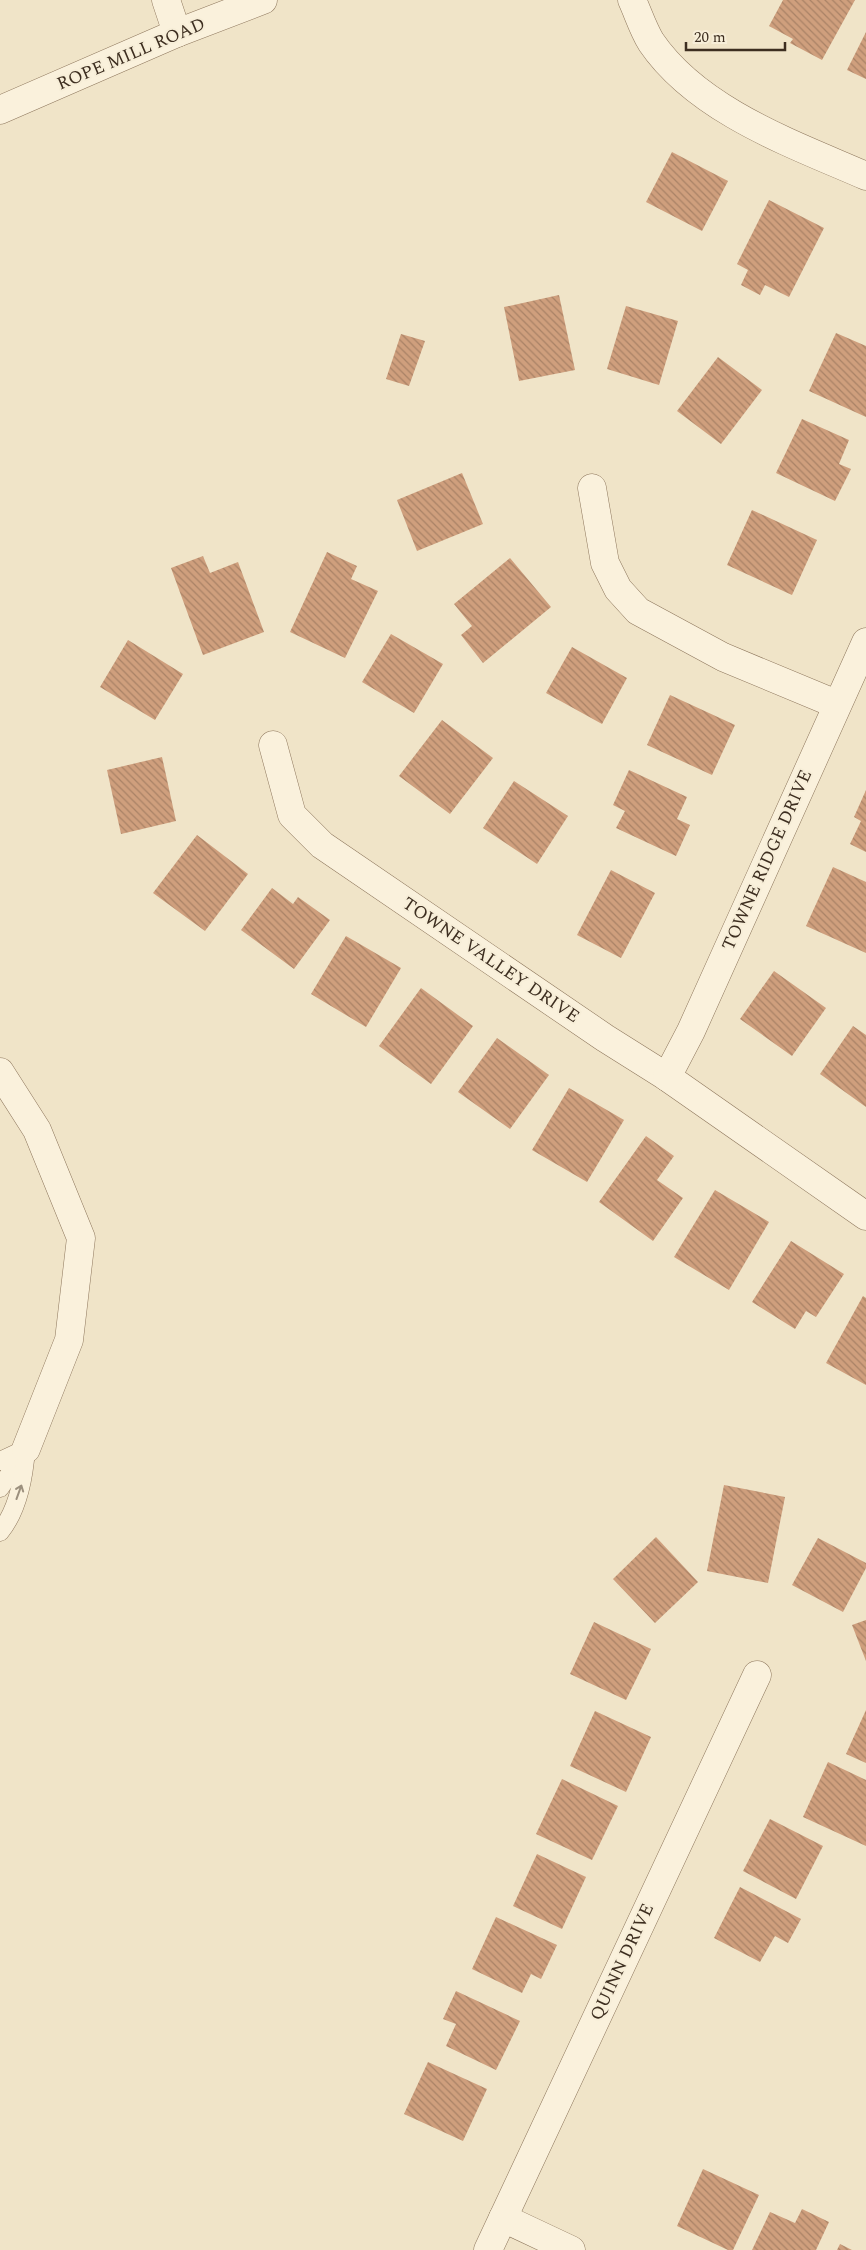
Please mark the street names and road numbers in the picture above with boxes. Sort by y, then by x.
street label: ROPE MILL ROAD [53,11,209,97]
street label: TOWNE RIDGE DRIVE [715,765,819,955]
street label: TOWNE VALLEY DRIVE [397,890,585,1030]
street label: QUINN DRIVE [583,1899,661,2025]

